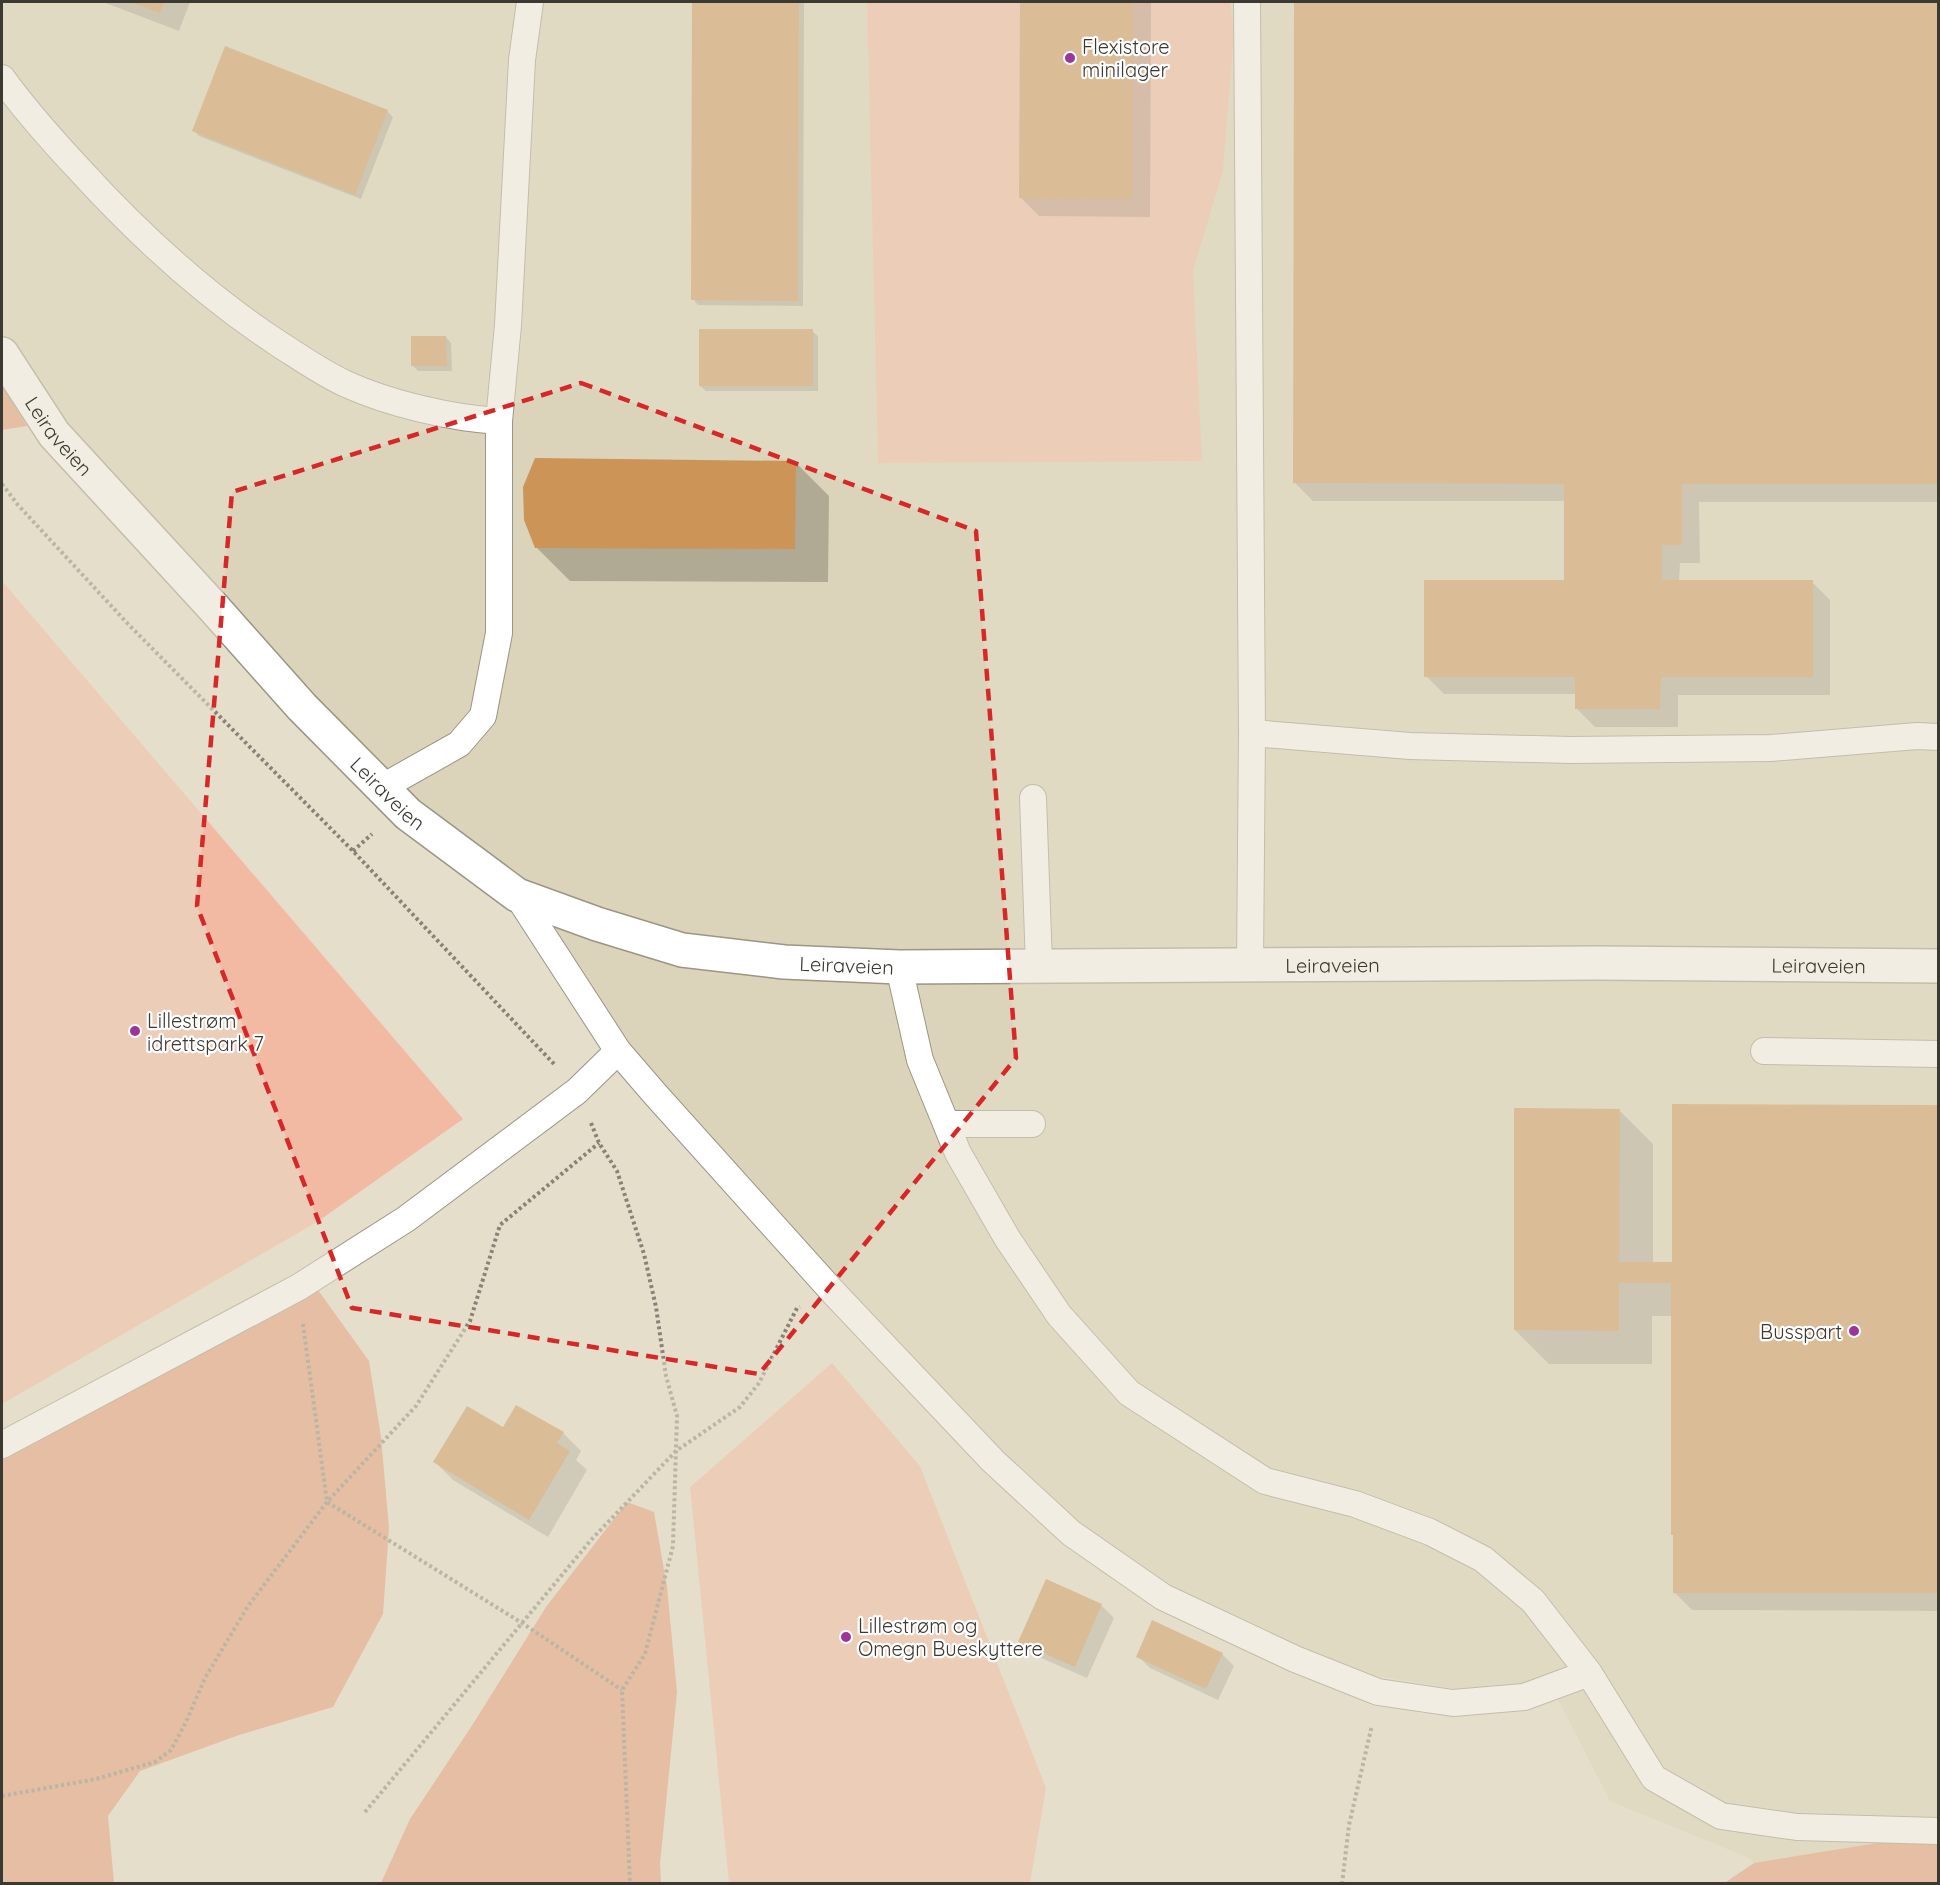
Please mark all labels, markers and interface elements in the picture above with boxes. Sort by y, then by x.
place label: Flexistore minilager [1082,34,1170,82]
marker: Flexistore minilager [1063,51,1077,65]
street label: Leiraveien [20,391,98,481]
street label: Leiraveien [346,751,430,835]
street label: Leiraveien [799,950,894,979]
street label: Leiraveien [1285,952,1380,977]
street label: Leiraveien [1771,952,1866,978]
place label: Lillestrøm idrettspark 7 [147,1008,264,1056]
marker: Lillestrøm idrettspark 7 [128,1024,142,1038]
place label: Busspart [1760,1319,1842,1344]
marker: Busspart [1847,1324,1861,1338]
place label: Lillestrøm og Omegn Bueskyttere [858,1613,1043,1661]
marker: Lillestrøm og Omegn Bueskyttere [839,1630,853,1644]

